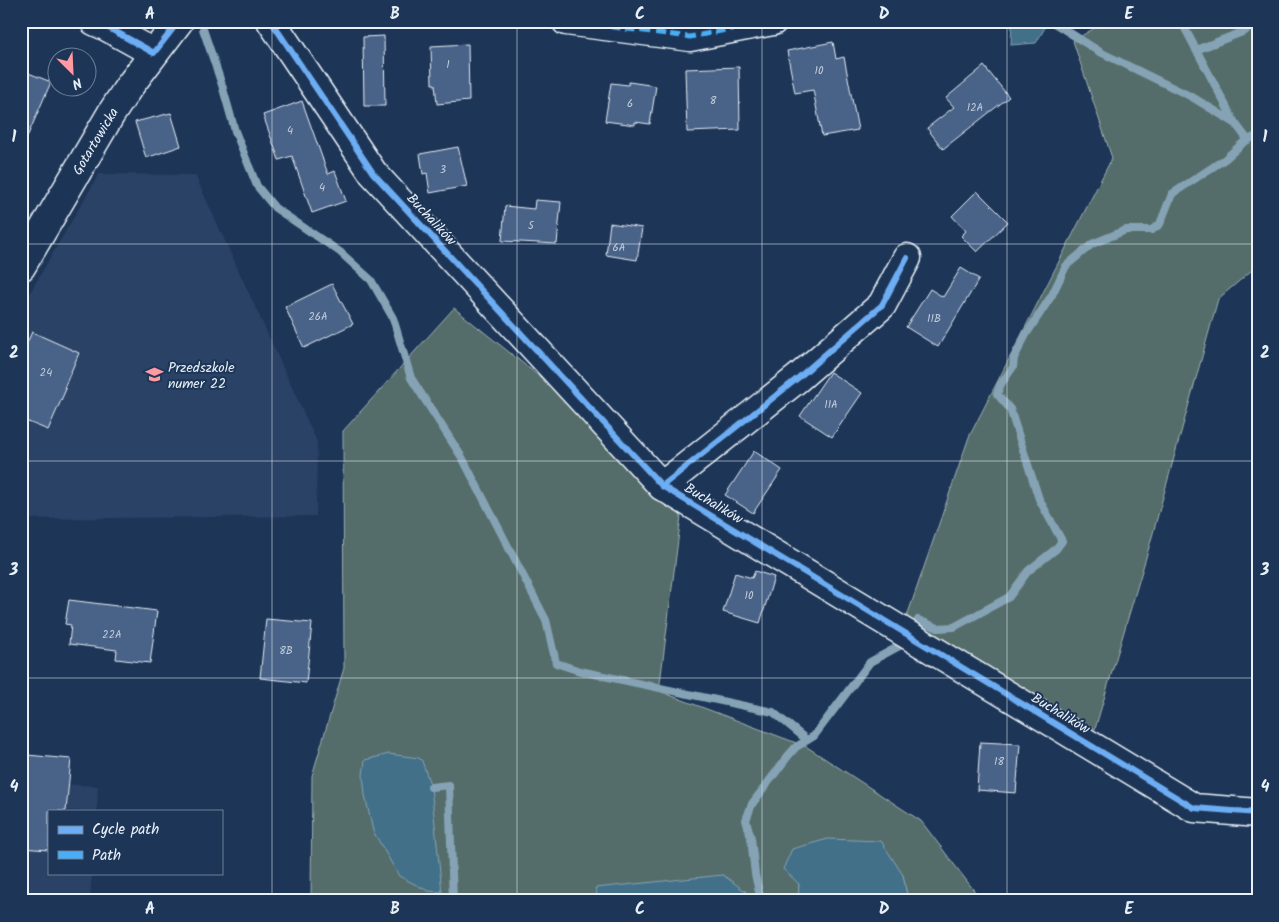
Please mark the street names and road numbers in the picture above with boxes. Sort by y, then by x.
street label: Gotartowicka [67,104,125,179]
street label: Buchalików [401,188,462,251]
street label: Buchalików [680,478,748,530]
street label: Buchalików [1027,688,1095,740]

